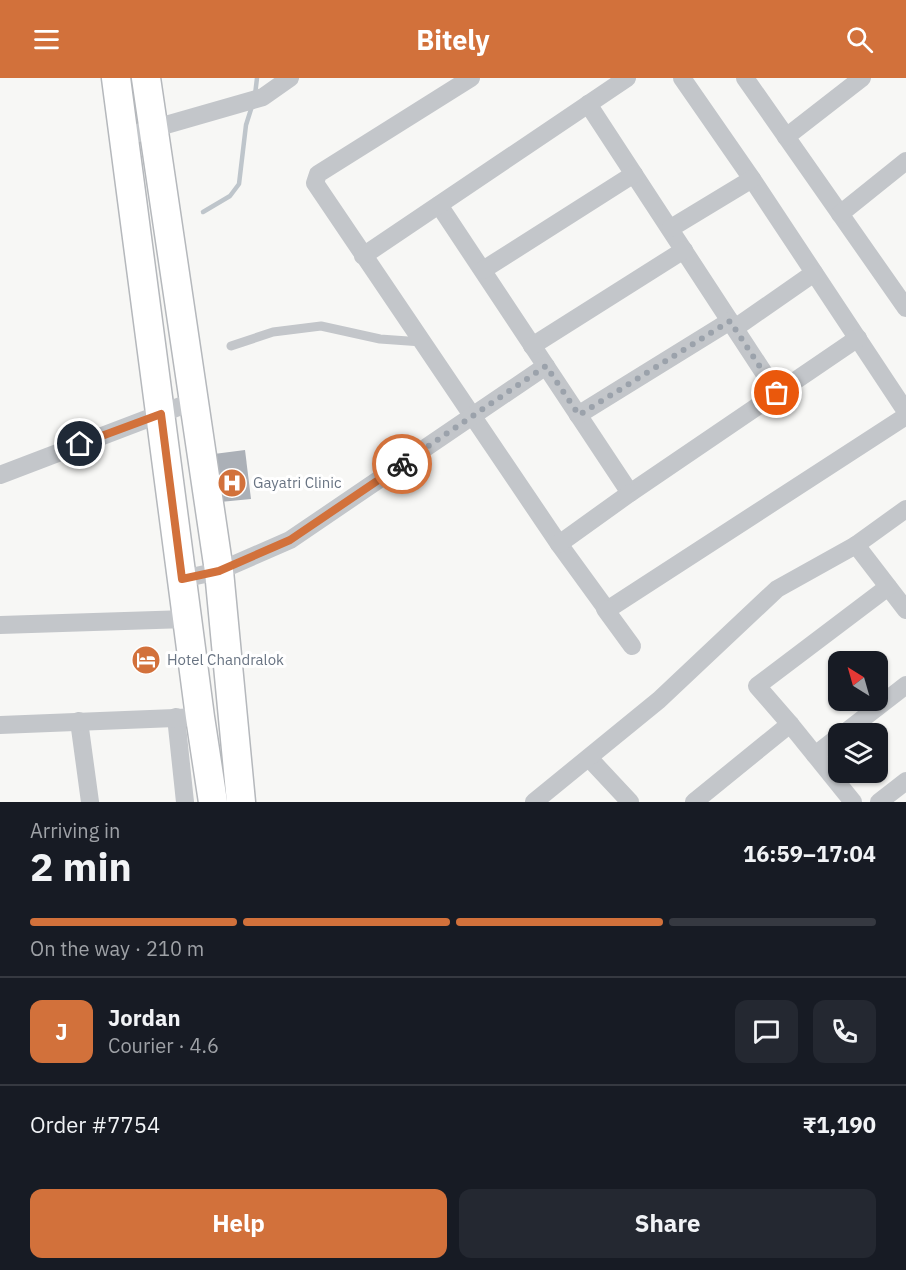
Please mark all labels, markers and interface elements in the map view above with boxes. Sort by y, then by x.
text: Bitely [416,22,490,57]
icon: menu [30,23,63,56]
icon: search [843,23,876,56]
pin [751,367,802,418]
icon: bag [760,376,793,409]
pin [54,418,105,469]
icon: home [63,427,96,460]
courier [372,434,432,494]
icon: bike [386,448,419,481]
hospital icon: Gayatri Clinic [216,467,248,499]
place label: Gayatri Clinic [253,473,342,492]
hotel icon: Hotel Chandralok [130,644,162,676]
place label: Hotel Chandralok [167,650,284,669]
north arrow [828,651,888,711]
map controls [828,651,888,783]
button: layers [828,723,888,783]
text: Arriving in [30,817,120,844]
text: 16:59–17:04 [743,839,876,868]
text: 2 min [30,841,132,892]
text: On the way · 210 m [30,935,204,962]
button: chat [735,1000,798,1063]
button: phone [813,1000,876,1063]
text: Jordan [108,1003,181,1032]
text: J [55,1017,68,1046]
text: Courier · 4.6 [108,1032,219,1059]
text: Order #7754 [30,1110,160,1139]
text: ₹1,190 [803,1110,876,1139]
button: Help [30,1189,447,1258]
button: Share [459,1189,876,1258]

